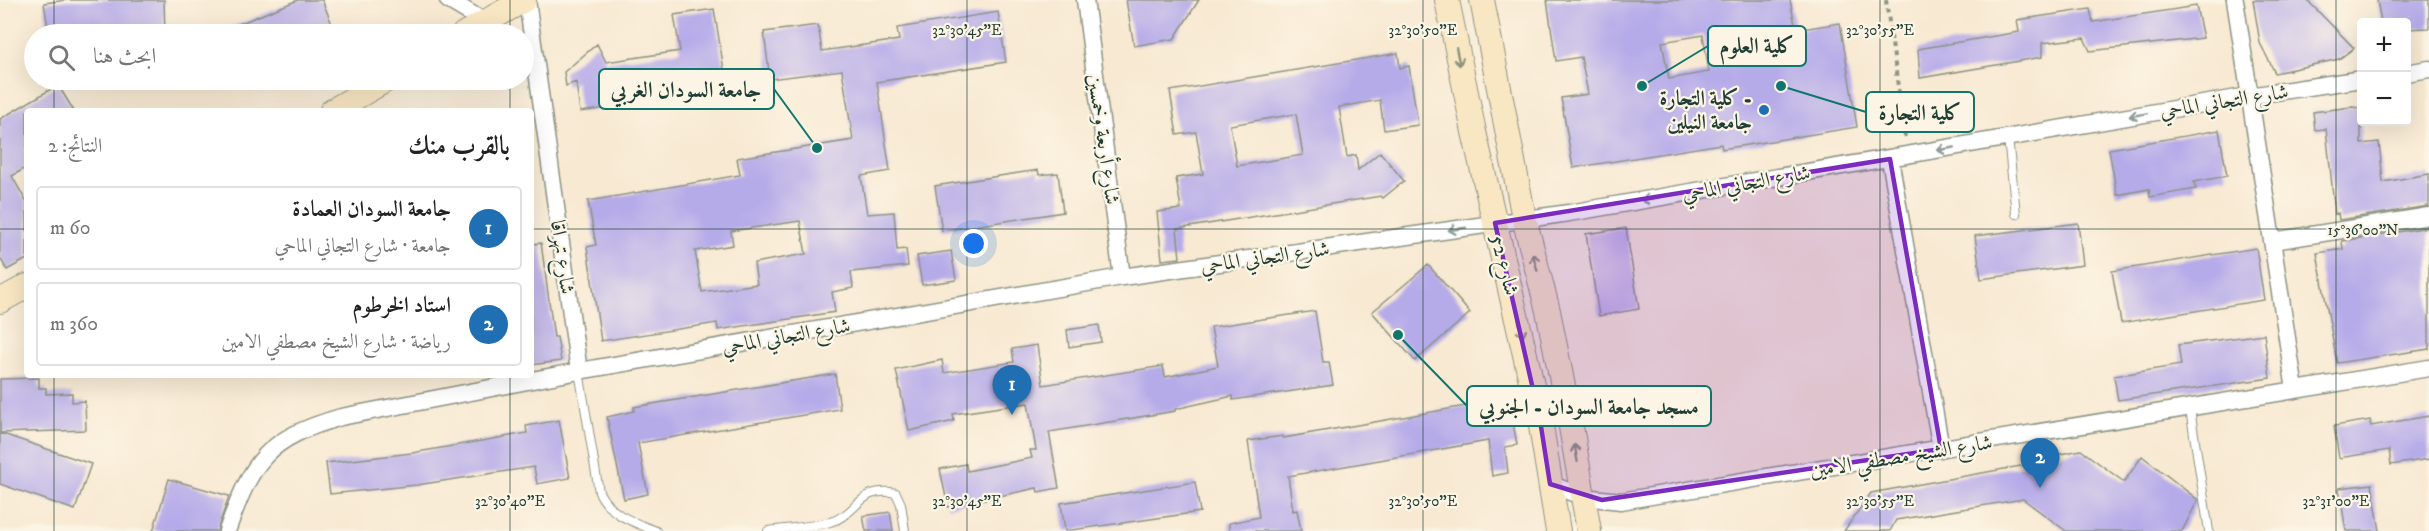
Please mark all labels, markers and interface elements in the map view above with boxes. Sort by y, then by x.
map controls [2357,18,2411,126]
button: + [2357,18,2411,72]
text: 32°30'45"E [932,21,1002,40]
text: 32°30'50"E [1389,21,1458,40]
text: 32°30'55"E [1846,21,1915,40]
search box [24,24,534,90]
callout: كلية العلوم [1708,26,1806,66]
text: كلية العلوم [1720,33,1794,65]
icon: search [45,41,78,74]
text: ابحث هنا [93,43,156,70]
one-way arrow [1453,47,1464,67]
callout: جامعة السودان الغربي [599,69,774,109]
street label: شارع أربعة وخمسين [1077,72,1128,207]
button: − [2357,72,2411,126]
text: جامعة السودان الغربي [610,77,761,108]
street label: شارع التجاني الماحي [2158,79,2291,129]
place label: كلية التجارة - جامعة النيلين [1660,86,1752,136]
callout: كلية التجارة [1866,92,1974,132]
text: كلية التجارة [1878,100,1962,127]
marker: كلية التجارة - جامعة النيلين [1757,103,1771,117]
one-way arrow [2129,110,2148,121]
text: بالقرب منك [408,130,510,163]
text: النتائج: 2 [48,134,102,159]
one-way arrow [1937,144,1956,155]
street label: شارع التجاني الماحي [1680,160,1813,212]
one-way arrow [1641,194,1660,205]
text: جامعة السودان العمادة [292,196,451,223]
text: 60 m [50,216,91,241]
text: 1 [485,216,492,241]
street label: شارع تهراقا [540,218,580,297]
text: 15°36'00"N [2328,221,2398,240]
one-way arrow [1448,223,1468,234]
your location [959,229,988,258]
street label: شارع 52 [1480,232,1524,299]
text: جامعة · شارع التجاني الماحي [274,234,451,259]
street label: شارع التجاني الماحي [1199,236,1332,284]
one-way arrow [1529,253,1540,272]
text: استاد الخرطوم [352,292,451,319]
text: 360 m [50,312,98,337]
text: 2 [484,312,493,337]
street label: شارع التجاني الماحي [720,313,853,365]
one-way arrow [1516,319,1527,339]
text: رياضة · شارع الشيخ مصطفي الامين [221,330,451,355]
pin: 1 [992,366,1032,415]
callout: مسجد جامعة السودان - الجنوبي [1467,386,1711,426]
text: مسجد جامعة السودان - الجنوبي [1478,394,1699,425]
street label: شارع الشيخ مصطفي الامين [1808,430,1995,490]
pin: 2 [2020,438,2060,488]
one-way arrow [1570,443,1581,463]
text: 32°30'40"E [475,492,545,511]
text: 32°30'45"E [932,492,1002,511]
text: 32°30'50"E [1389,492,1458,511]
text: 32°30'55"E [1846,492,1915,511]
text: 32°31'00"E [2303,492,2370,511]

